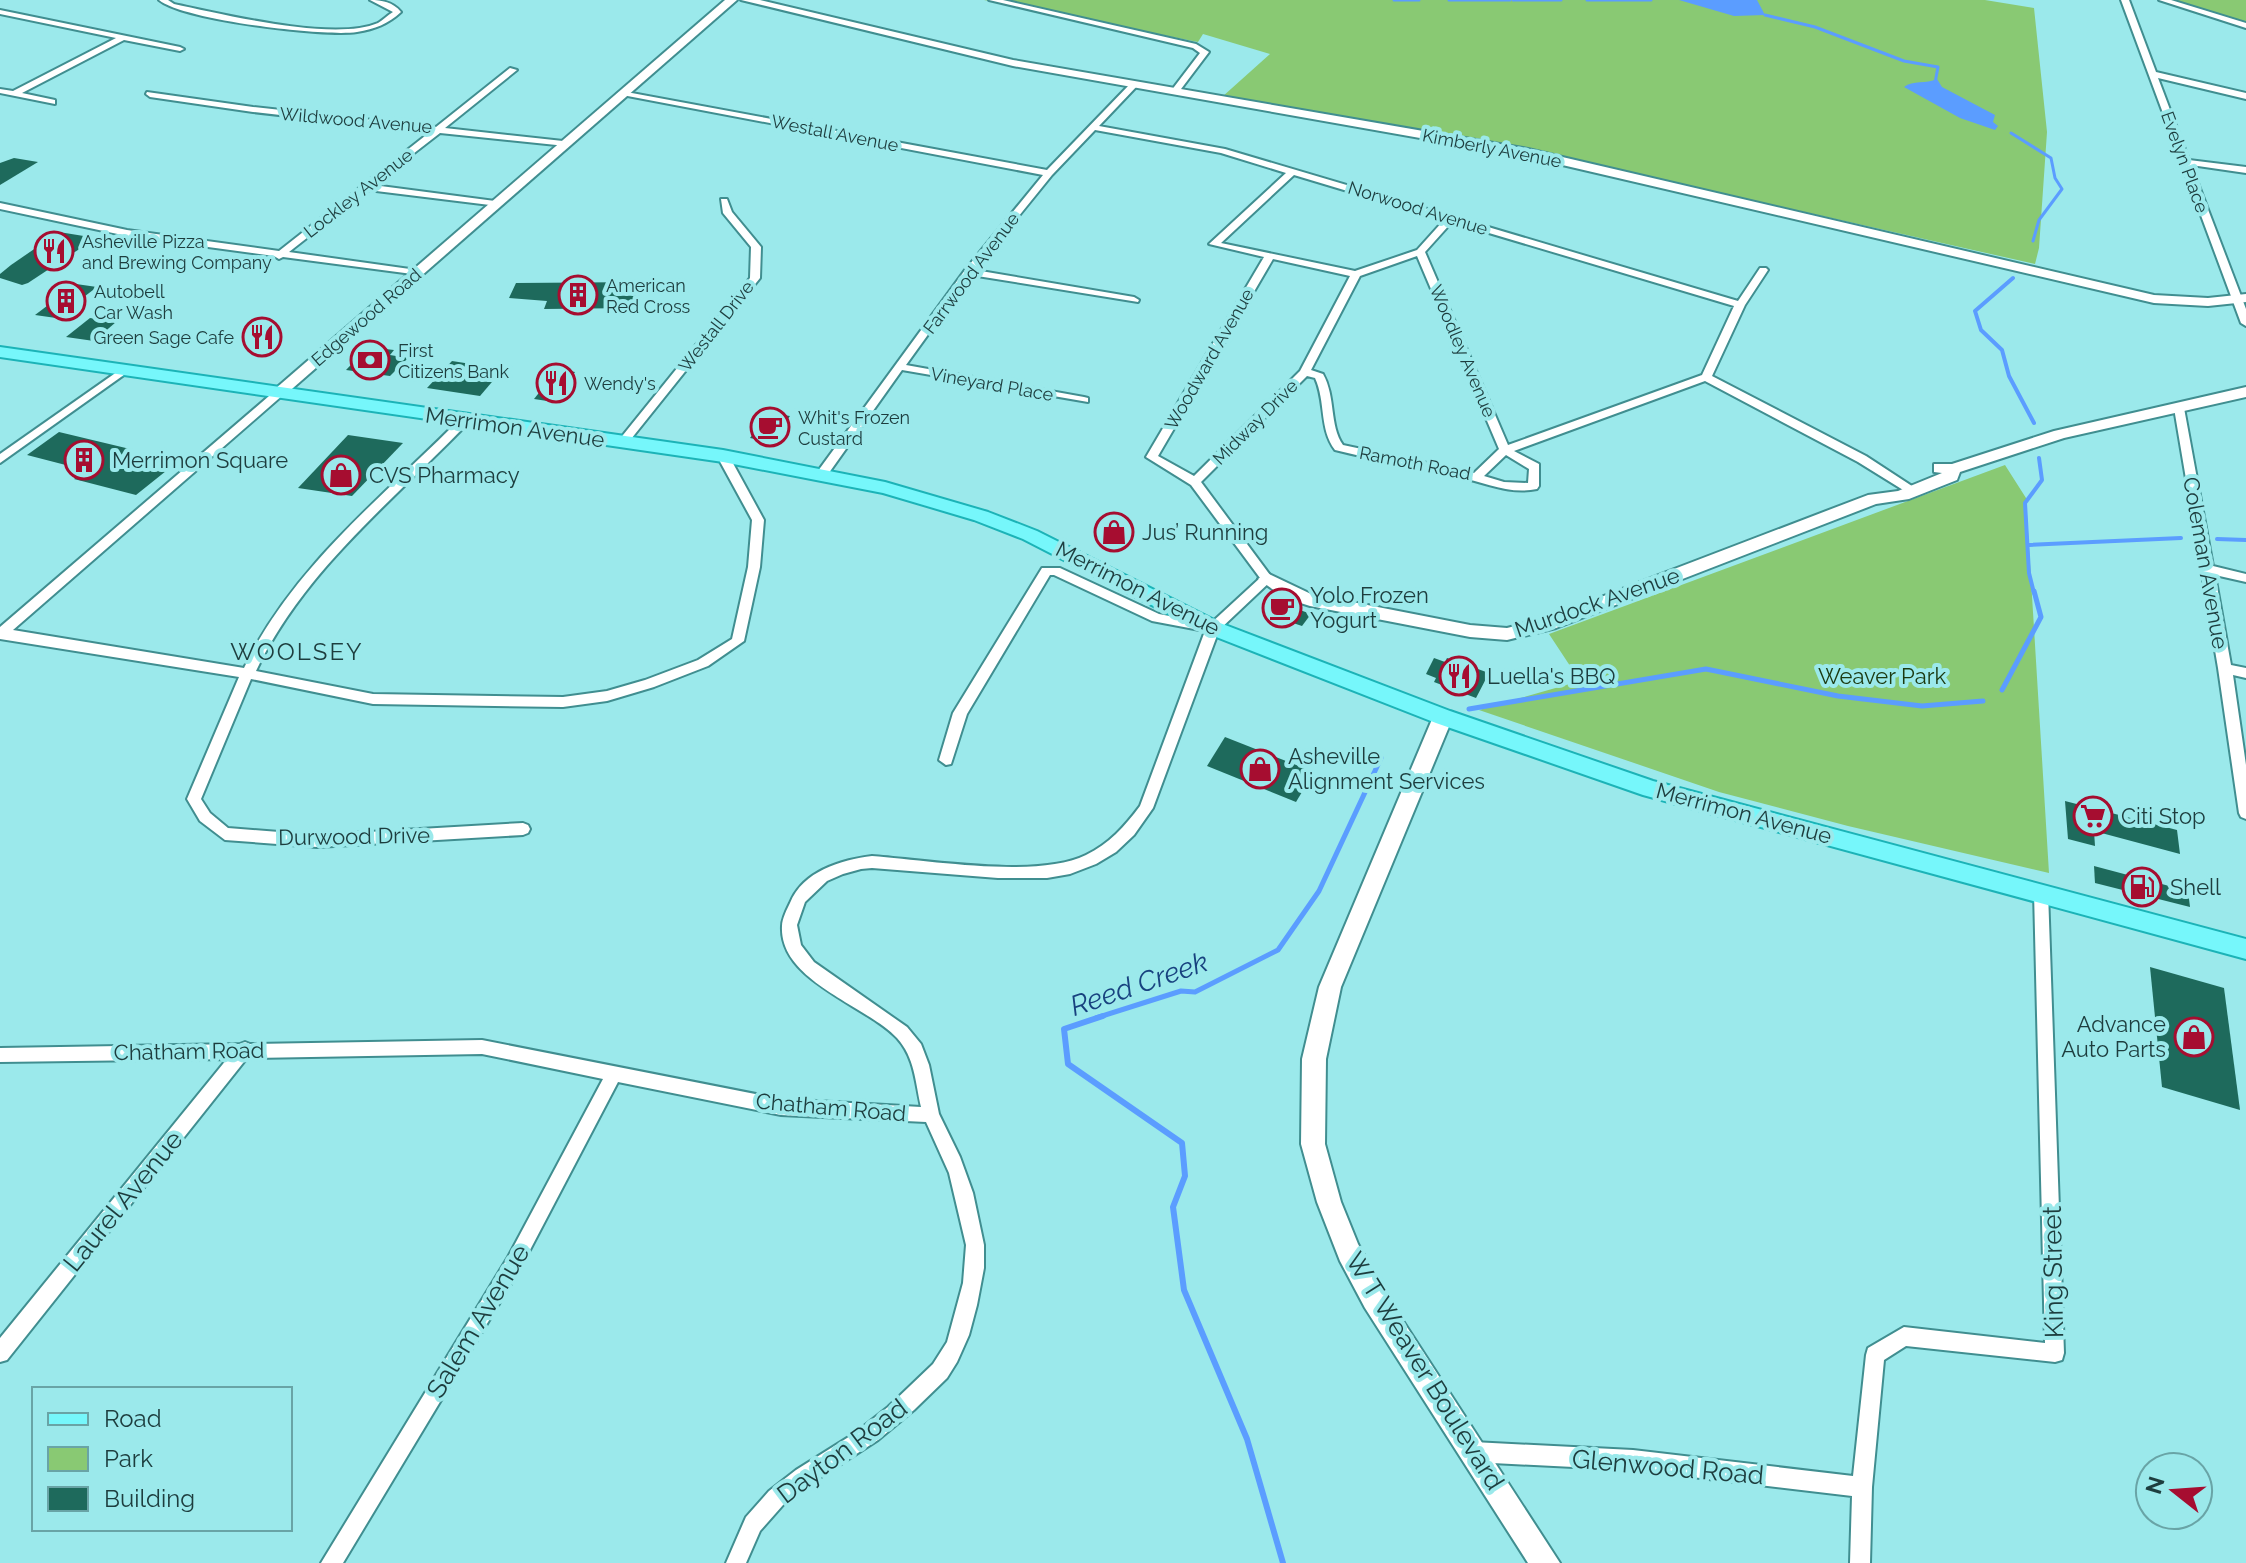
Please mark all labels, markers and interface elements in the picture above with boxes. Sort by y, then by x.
street label: Wildwood Avenue [279,103,434,137]
street label: Evelyn Place [2157,109,2213,216]
street label: Westall Avenue [770,110,901,156]
street label: Kimberly Avenue [1421,124,1564,172]
street label: Lockley Avenue [299,144,417,242]
street label: Norwood Avenue [1346,177,1491,239]
street label: Farrwood Avenue [919,208,1024,338]
restaurant icon: Asheville Pizza and Brewing Company [33,230,75,272]
place label: Asheville Pizza and Brewing Company [82,231,272,273]
street label: Edgewood Road [307,264,425,370]
building icon: American Red Cross [557,274,599,316]
place label: American Red Cross [606,275,691,317]
street label: Westall Drive [674,276,758,376]
building icon: Autobell Car Wash [45,280,87,322]
place label: Autobell Car Wash [94,281,173,323]
street label: Woodley Avenue [1426,282,1501,421]
street label: Woodward Avenue [1160,285,1258,433]
restaurant icon: Green Sage Cafe [241,316,283,358]
place label: Green Sage Cafe [94,327,234,348]
bank icon: First Citizens Bank [349,339,391,381]
place label: First Citizens Bank [398,340,510,382]
restaurant icon: Wendy's [535,362,577,404]
street label: Vineyard Place [929,363,1055,405]
place label: Wendy's [584,373,656,394]
street label: Midway Drive [1208,375,1302,469]
street label: Merrimon Avenue [424,402,606,452]
cafe icon: Whit's Frozen Custard [749,406,791,448]
place label: Whit's Frozen Custard [798,407,910,449]
building icon: Merrimon Square [63,439,105,481]
street label: Ramoth Road [1358,442,1472,484]
place label: Merrimon Square [112,447,288,473]
shop icon: CVS Pharmacy [320,454,362,496]
place label: CVS Pharmacy [369,462,520,488]
street label: Coleman Avenue [2178,475,2234,651]
shop icon: Jus’ Running [1093,511,1135,553]
place label: Jus’ Running [1142,519,1268,545]
street label: Merrimon Avenue [1052,535,1224,641]
street label: Murdock Avenue [1511,562,1683,642]
place label: Yolo Frozen Yogurt [1310,582,1429,633]
cafe icon: Yolo Frozen Yogurt [1261,587,1303,629]
district label: WOOLSEY [230,637,364,666]
restaurant icon: Luella's BBQ [1438,655,1480,697]
place label: Luella's BBQ [1487,663,1616,689]
park label: Weaver Park [1818,663,1946,689]
place label: Asheville Alignment Services [1288,743,1485,794]
shop icon: Asheville Alignment Services [1239,748,1281,790]
street label: Merrimon Avenue [1653,777,1835,849]
supermarket icon: Citi Stop [2072,795,2114,837]
place label: Citi Stop [2121,803,2206,829]
street label: Durwood Drive [278,822,430,850]
fuel station icon: Shell [2121,866,2163,908]
place label: Shell [2170,874,2221,900]
water label: Reed Creek [1066,945,1212,1023]
place label: Advance Auto Parts [2061,1011,2166,1062]
shop icon: Advance Auto Parts [2173,1016,2215,1058]
street label: Chatham Road [113,1037,265,1065]
street label: Chatham Road [755,1087,907,1127]
street label: Laurel Avenue [57,1125,189,1277]
street label: King Street [2037,1205,2069,1338]
street label: Salem Avenue [421,1239,535,1403]
street label: W T Weaver Boulevard [1340,1247,1510,1495]
legend [32,1387,292,1531]
street label: Dayton Road [771,1393,913,1509]
text: Road [104,1404,162,1433]
text: Park [104,1444,153,1473]
street label: Glenwood Road [1571,1444,1765,1490]
north arrow [2134,1451,2214,1531]
text: N [2140,1473,2170,1497]
text: Building [104,1484,195,1513]

